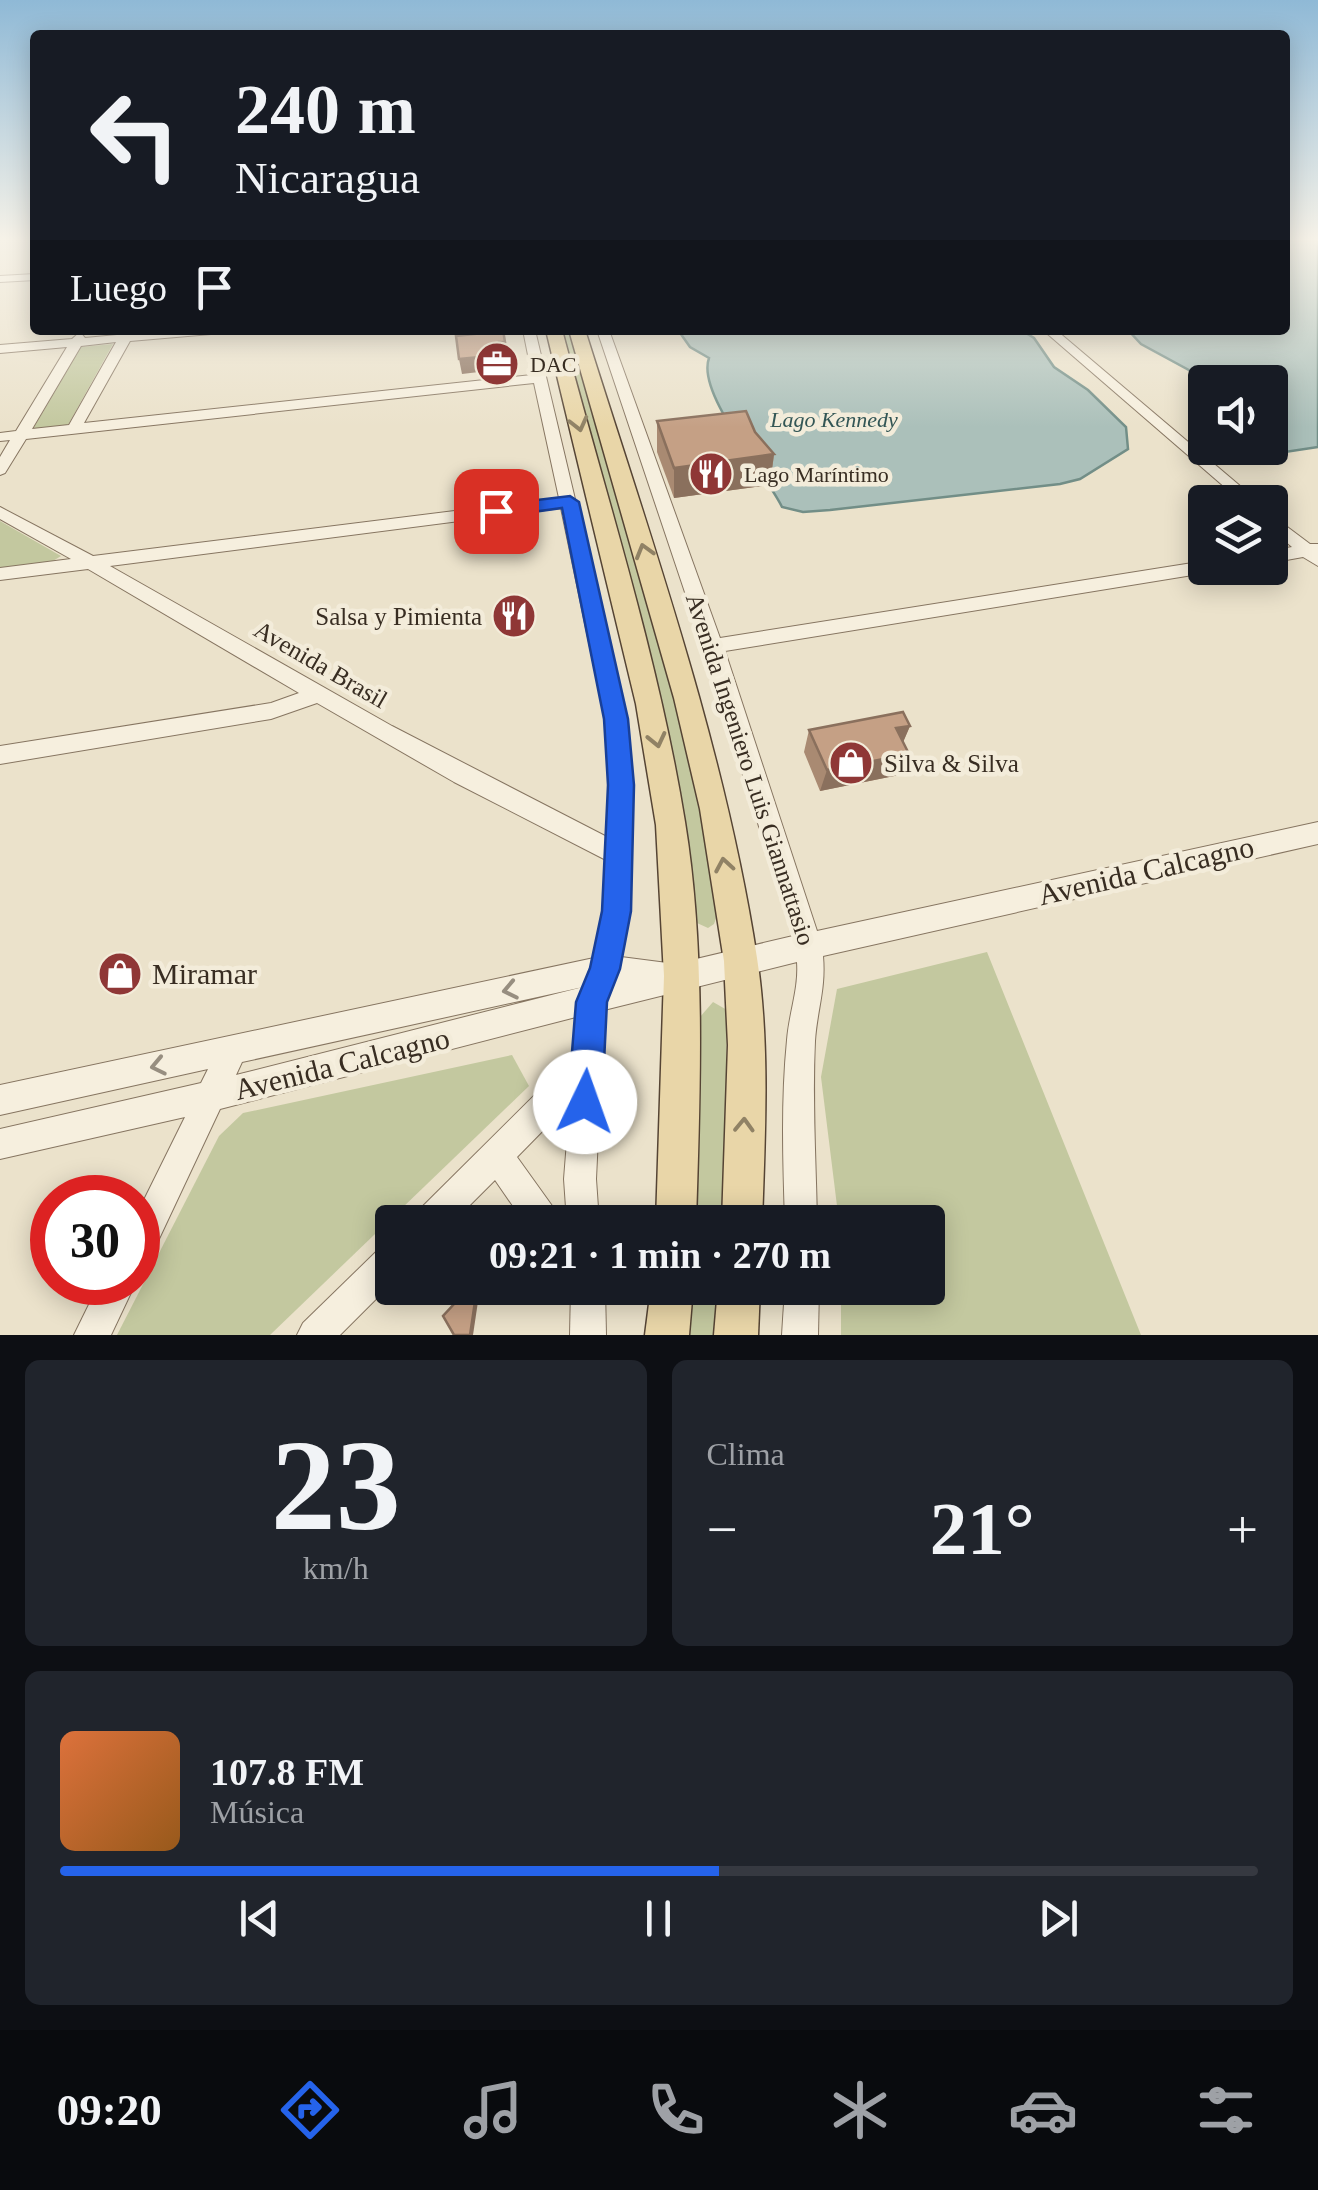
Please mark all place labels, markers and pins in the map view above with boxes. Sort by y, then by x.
office icon: DAC [474,341,520,387]
place label: DAC [530,352,576,377]
restaurant icon: Lago Maríntimo [688,451,734,497]
place label: Lago Maríntimo [744,462,889,487]
pin [454,469,539,554]
restaurant icon: Salsa y Pimienta [491,593,537,639]
place label: Salsa y Pimienta [315,603,482,630]
shop icon: Silva & Silva [828,740,874,786]
place label: Silva & Silva [884,750,1019,777]
shop icon: Miramar [97,951,143,997]
place label: Miramar [152,957,257,990]

